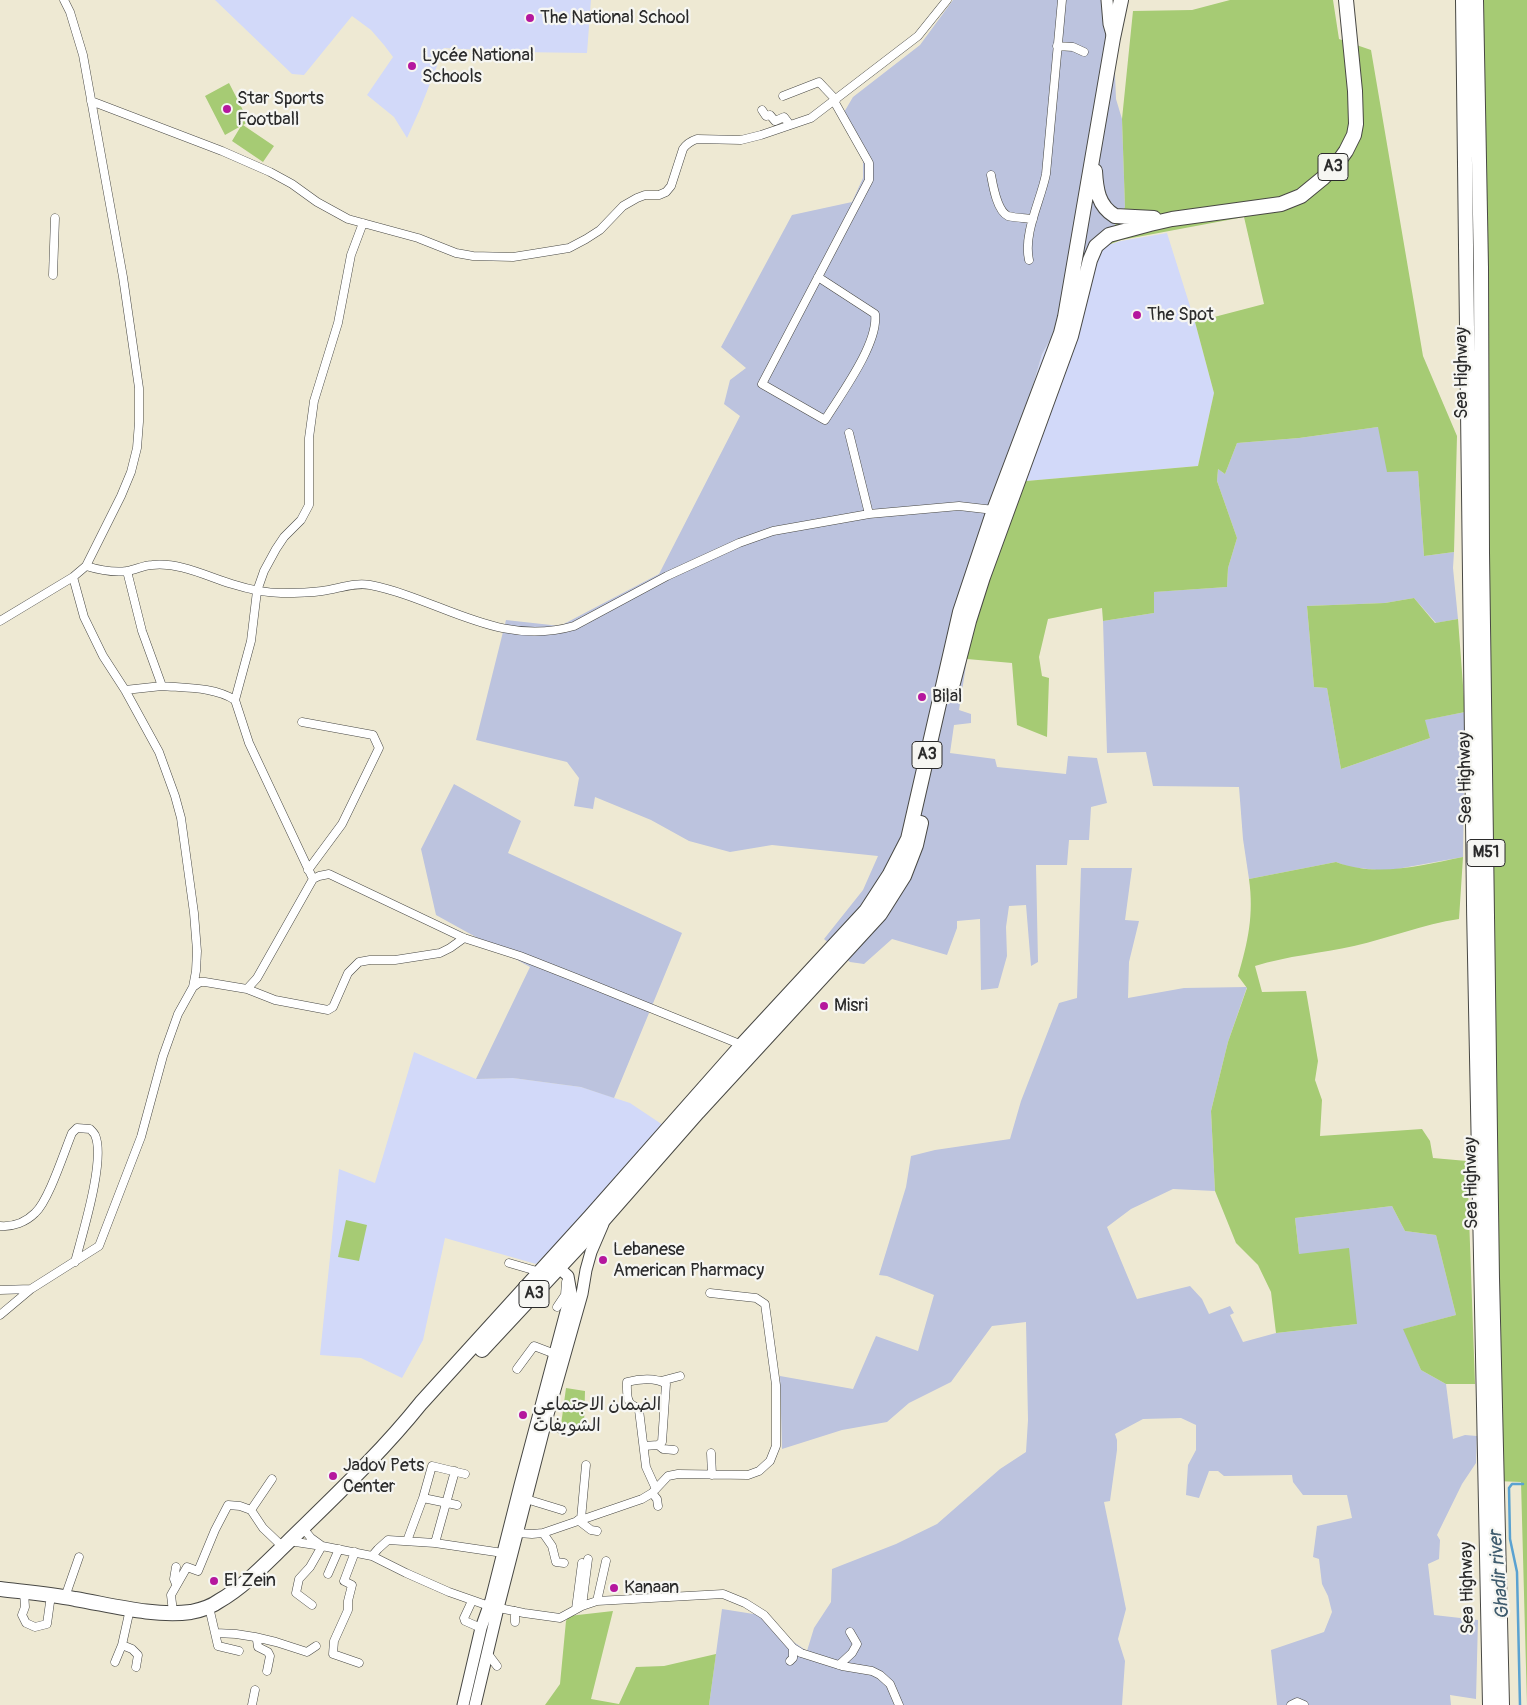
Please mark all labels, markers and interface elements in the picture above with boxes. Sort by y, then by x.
place label: The National School [540,7,690,29]
marker: The National School [524,12,536,24]
place label: Lycée National Schools [422,45,534,88]
marker: Lycée National Schools [406,60,418,72]
place label: Star Sports Football [237,88,324,130]
marker: Star Sports Football [221,103,233,115]
road number: A3 [1318,154,1348,180]
place label: The Spot [1147,304,1214,326]
marker: The Spot [1131,309,1143,321]
street label: Sea Highway [1451,327,1473,419]
place label: Bilal [932,686,962,708]
marker: Bilal [916,691,928,703]
street label: Sea Highway [1454,732,1478,824]
road number: A3 [912,742,942,768]
road number: M51 [1467,840,1505,866]
place label: Misri [834,995,868,1017]
marker: Misri [818,1000,830,1012]
street label: Sea Highway [1460,1137,1484,1229]
place label: Lebanese American Pharmacy [613,1239,764,1282]
marker: Lebanese American Pharmacy [597,1254,609,1266]
road number: A3 [519,1280,549,1308]
place label: الضمان الاجتماعي الشويفات [533,1394,661,1436]
marker: الضمان الاجتماعي الشويفات [517,1409,529,1421]
place label: Jadov Pets Center [343,1455,424,1498]
marker: Jadov Pets Center [327,1470,339,1482]
water label: Ghadir river [1485,1529,1515,1621]
street label: Sea Highway [1456,1542,1480,1634]
place label: El Zein [224,1570,276,1592]
marker: El Zein [208,1575,220,1587]
place label: Kanaan [624,1577,679,1599]
marker: Kanaan [608,1582,620,1594]

